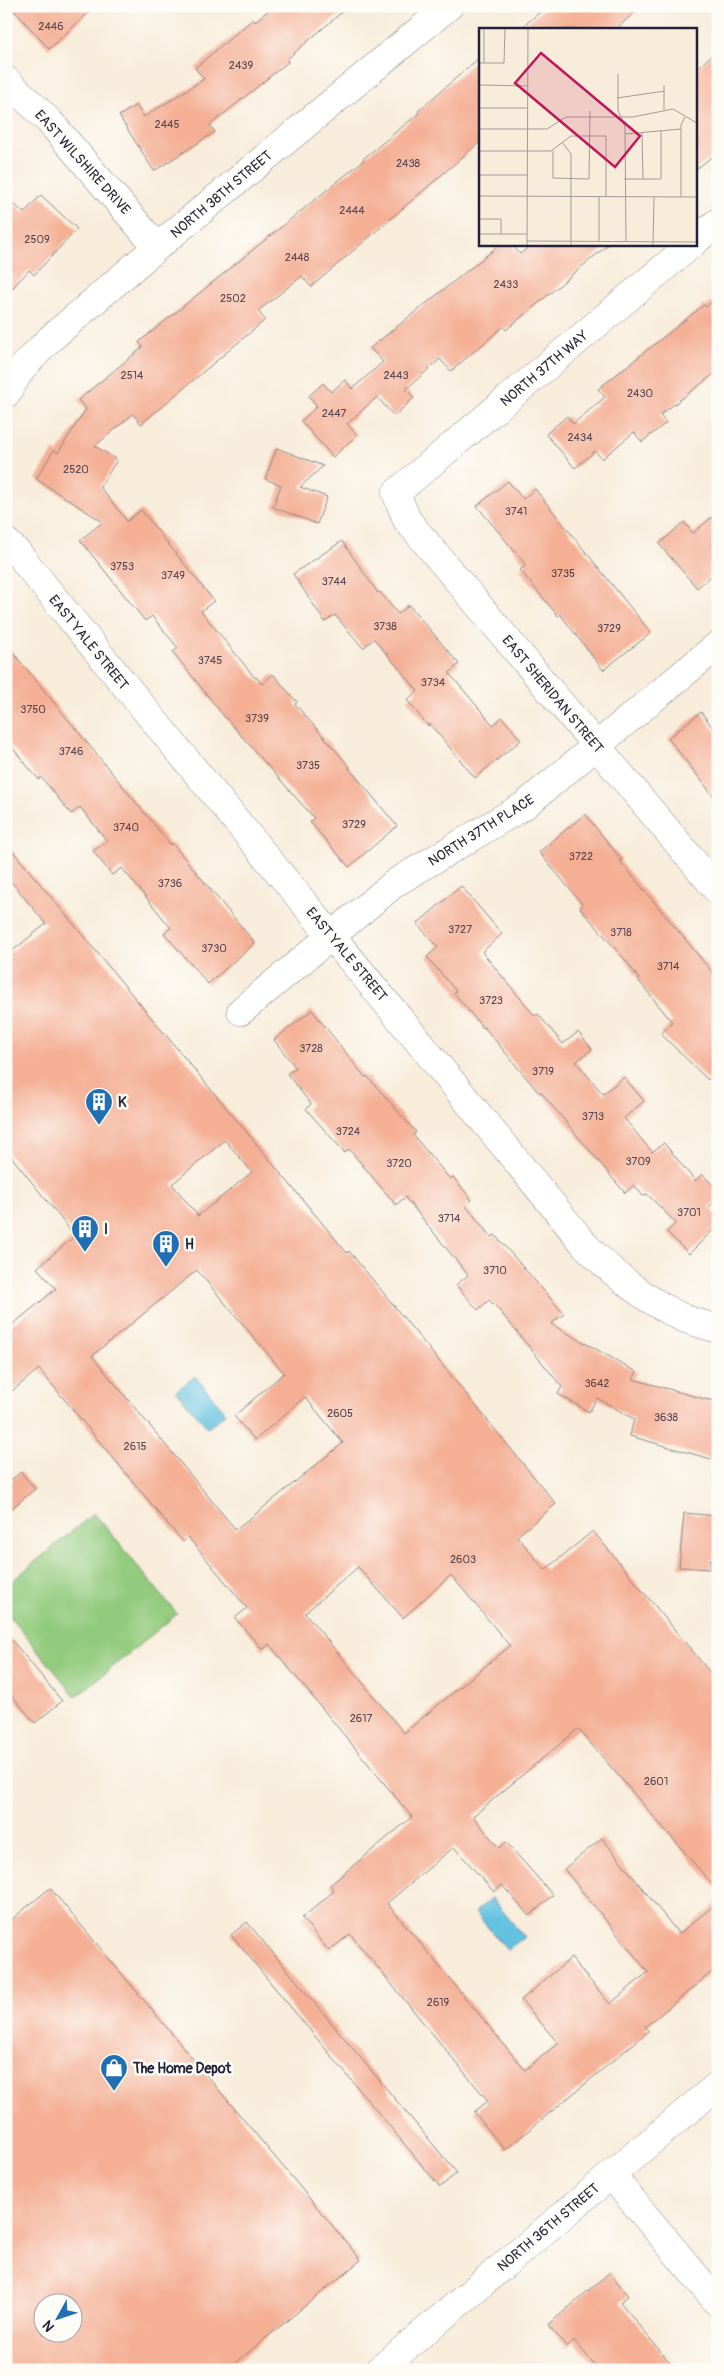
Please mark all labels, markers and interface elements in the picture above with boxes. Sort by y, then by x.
house number: 2446 [38,20,64,33]
inset map [479,28,696,245]
house number: 2439 [229,59,253,72]
street label: EAST WILSHIRE DRIVE [31,106,134,218]
house number: 2445 [155,118,179,131]
street label: NORTH 38TH STREET [167,147,276,242]
house number: 2438 [396,157,421,170]
house number: 2444 [339,204,365,217]
house number: 2509 [24,233,50,246]
house number: 2448 [285,251,310,264]
house number: 2433 [494,278,518,291]
house number: 2502 [220,292,246,305]
street label: NORTH 37TH WAY [497,327,592,410]
house number: 2514 [121,369,144,382]
house number: 2443 [383,369,409,382]
house number: 2430 [627,387,653,400]
house number: 2447 [322,407,347,420]
house number: 2434 [567,431,593,444]
house number: 2520 [63,463,89,476]
house number: 3741 [505,505,527,518]
house number: 3753 [110,560,134,573]
house number: 3735 [551,567,575,580]
house number: 3749 [161,569,185,582]
house number: 3744 [322,575,347,588]
street label: EAST YALE STREET [45,591,132,693]
house number: 3738 [373,620,397,633]
house number: 3729 [597,622,621,635]
street label: EAST SHERIDAN STREET [498,632,607,757]
house number: 3745 [198,654,222,667]
house number: 3734 [421,676,446,689]
house number: 3750 [20,703,46,716]
house number: 3739 [245,712,269,725]
house number: 3746 [59,745,83,758]
house number: 3735 [296,759,320,772]
street label: NORTH 37TH PLACE [425,791,537,870]
house number: 3729 [342,818,366,831]
house number: 3740 [113,821,139,834]
house number: 3722 [569,850,593,863]
house number: 3736 [158,877,182,890]
street label: EAST YALE STREET [302,904,391,1005]
house number: 3727 [448,923,472,936]
house number: 3718 [610,926,632,939]
house number: 3730 [201,942,227,955]
house number: 3714 [657,960,680,973]
house number: 3723 [479,994,503,1007]
house number: 3728 [299,1042,323,1055]
house number: 3719 [532,1065,554,1078]
building icon: K [84,1087,114,1126]
place label: K [118,1094,127,1111]
house number: 3713 [582,1110,604,1123]
house number: 3724 [336,1125,361,1138]
house number: 3709 [625,1155,651,1168]
house number: 3720 [386,1157,412,1170]
house number: 3701 [677,1206,701,1219]
house number: 3714 [438,1212,461,1225]
building icon: I [70,1214,100,1253]
place label: I [104,1221,108,1238]
building icon: H [151,1229,181,1268]
place label: H [185,1236,194,1253]
house number: 3710 [483,1264,507,1277]
house number: 3642 [584,1377,610,1390]
house number: 2605 [327,1407,353,1420]
house number: 3638 [654,1411,679,1424]
house number: 2615 [124,1440,146,1453]
house number: 2603 [450,1553,476,1566]
house number: 2617 [350,1712,373,1725]
house number: 2601 [644,1775,668,1788]
house number: 2619 [427,1996,450,2009]
shop icon: The Home Depot [99,2053,129,2092]
place label: The Home Depot [132,2060,231,2077]
street label: NORTH 36TH STREET [494,2180,603,2275]
north arrow [32,2294,82,2344]
text: N [39,2317,58,2335]

